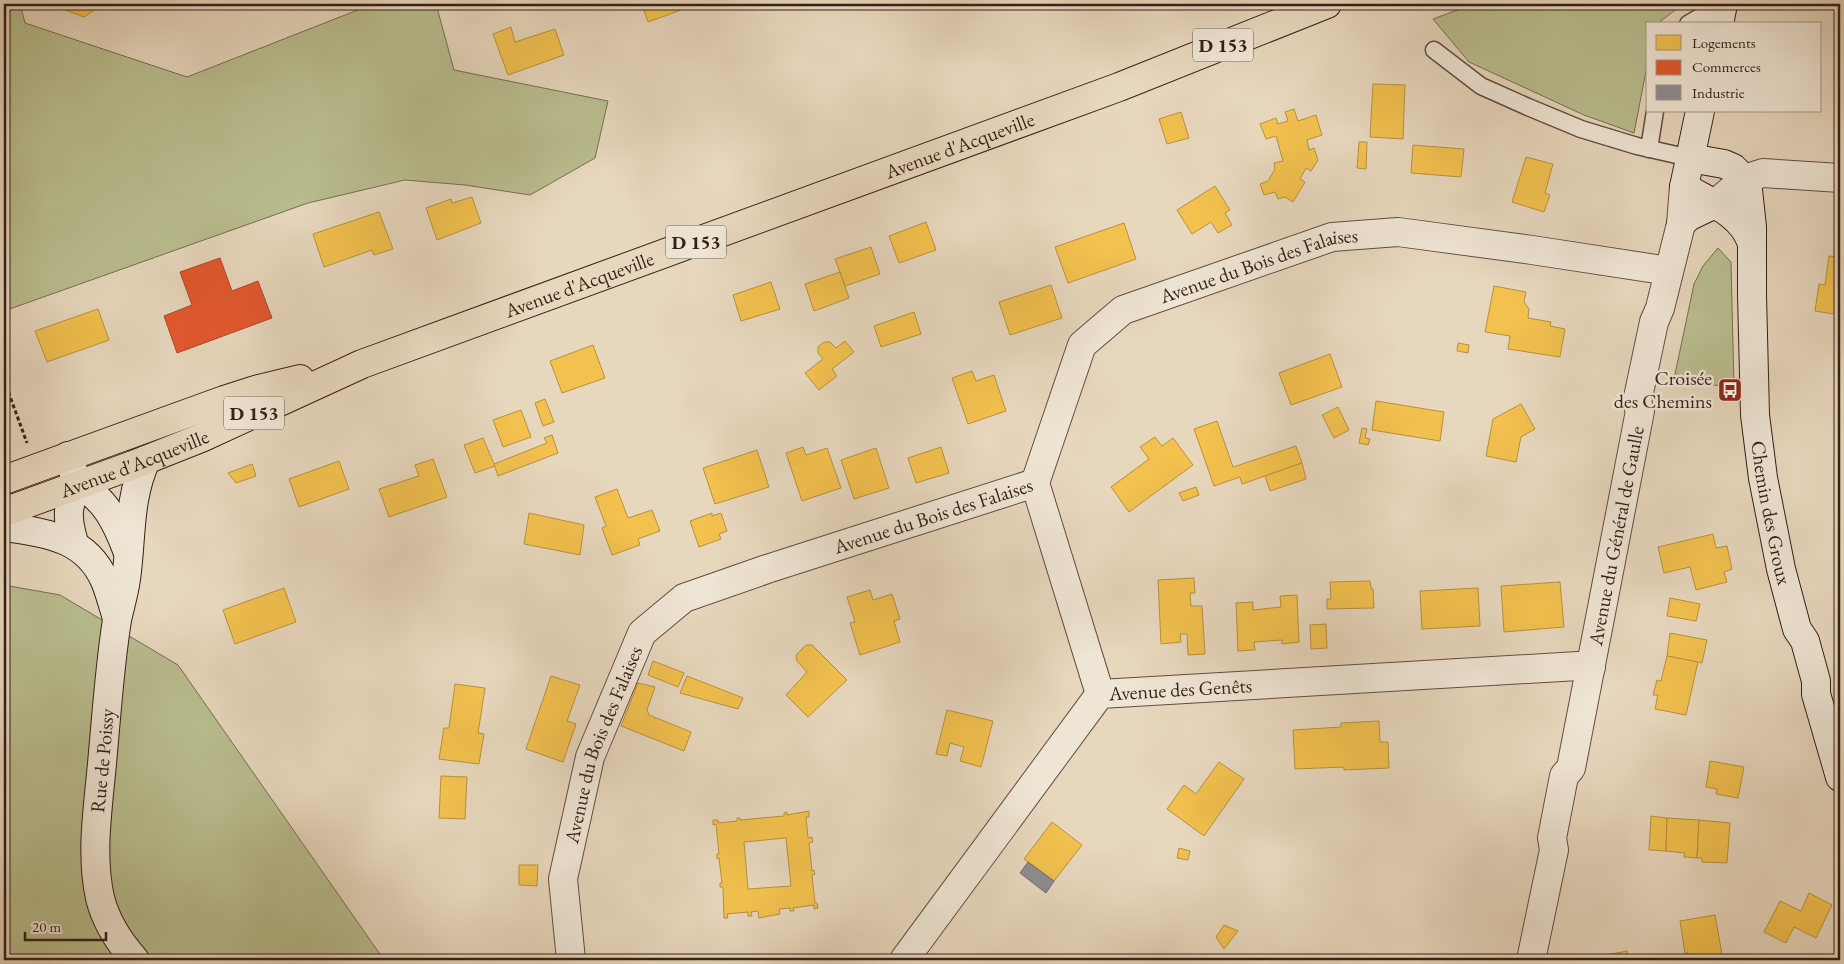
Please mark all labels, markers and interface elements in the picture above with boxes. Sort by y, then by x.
legend [1646,22,1822,112]
road number: D 153 [1193,28,1253,62]
text: Logements [1692,33,1756,52]
text: Commerces [1692,57,1761,76]
text: Industrie [1692,83,1745,102]
street label: Avenue d'Acqueville [880,106,1038,185]
street label: Avenue du Bois des Falaises [1155,222,1359,310]
road number: D 153 [666,226,726,258]
street label: Avenue d'Acqueville [500,245,658,324]
place label: Croisée des Chemins [1614,365,1712,414]
bus stop icon: Croisée des Chemins [1717,377,1743,403]
road number: D 153 [224,396,284,429]
street label: Avenue d'Acqueville [55,423,213,504]
street label: Avenue du Général de Gaulle [1582,424,1650,648]
street label: Chemin des Groux [1745,439,1798,588]
street label: Avenue du Bois des Falaises [829,472,1036,560]
street label: Avenue du Bois des Falaises [558,642,648,847]
street label: Avenue des Genêts [1107,672,1253,707]
street label: Rue de Poissy [84,707,120,814]
scale bar [25,909,106,941]
text: 20 m [32,917,61,936]

